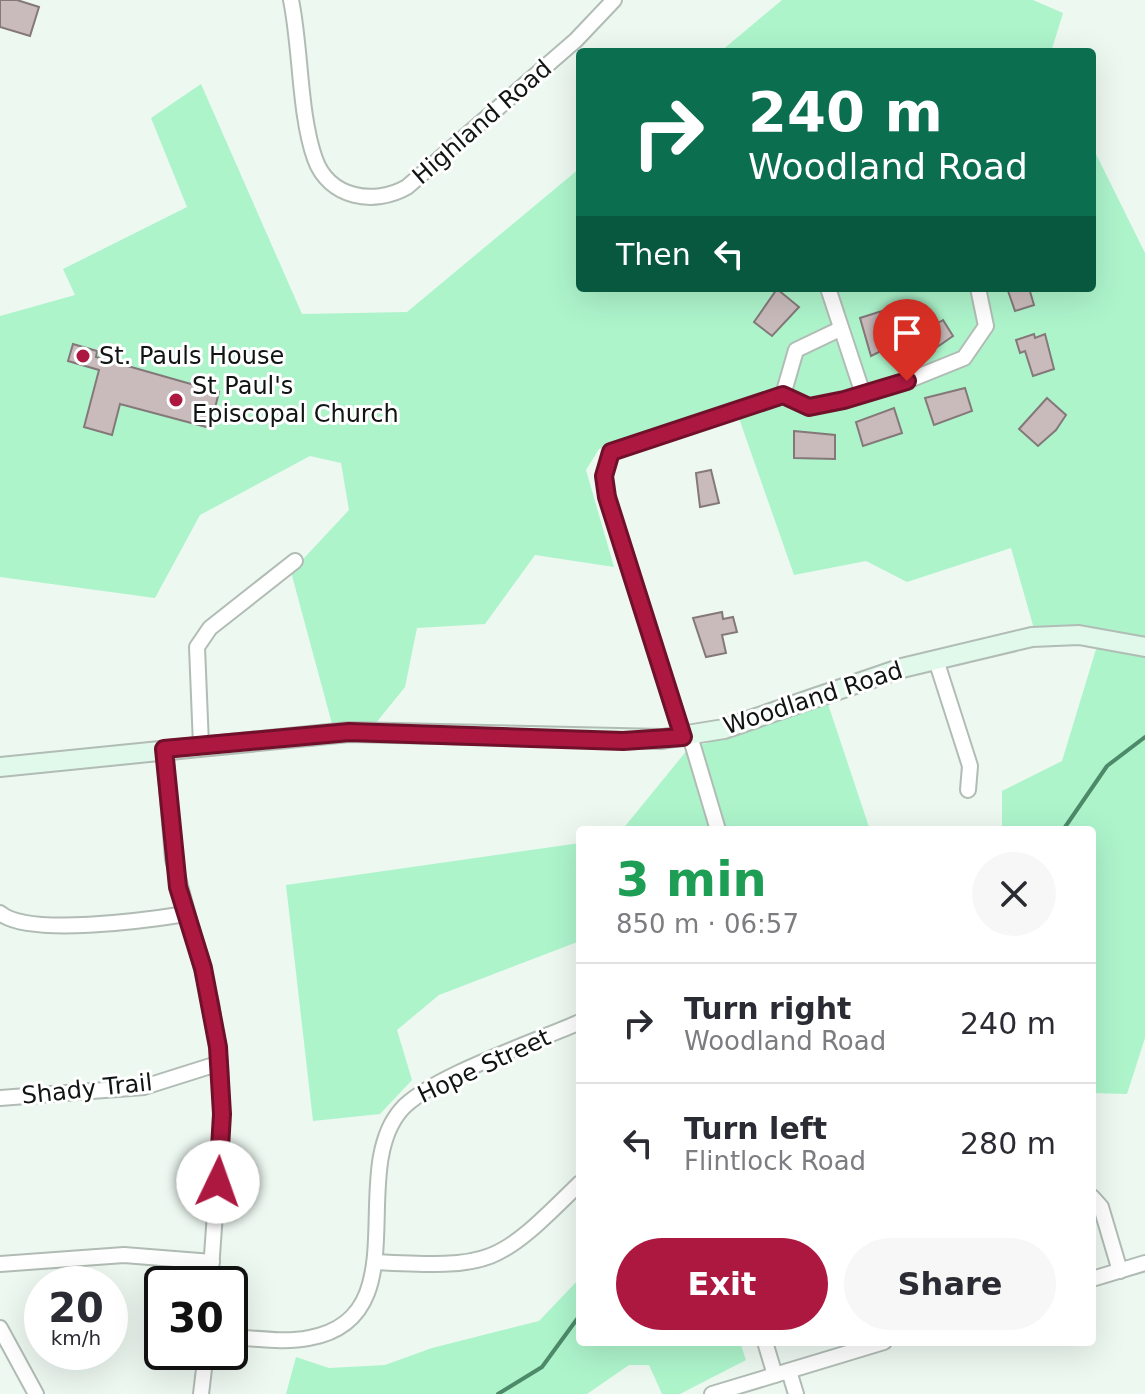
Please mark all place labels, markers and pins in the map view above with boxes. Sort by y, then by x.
pin [873,299,941,381]
place label: St. Pauls House [99,342,284,370]
marker: St. Pauls House [74,347,92,365]
place label: St Paul's Episcopal Church [192,372,399,428]
marker: St Paul's Episcopal Church [167,391,185,409]

